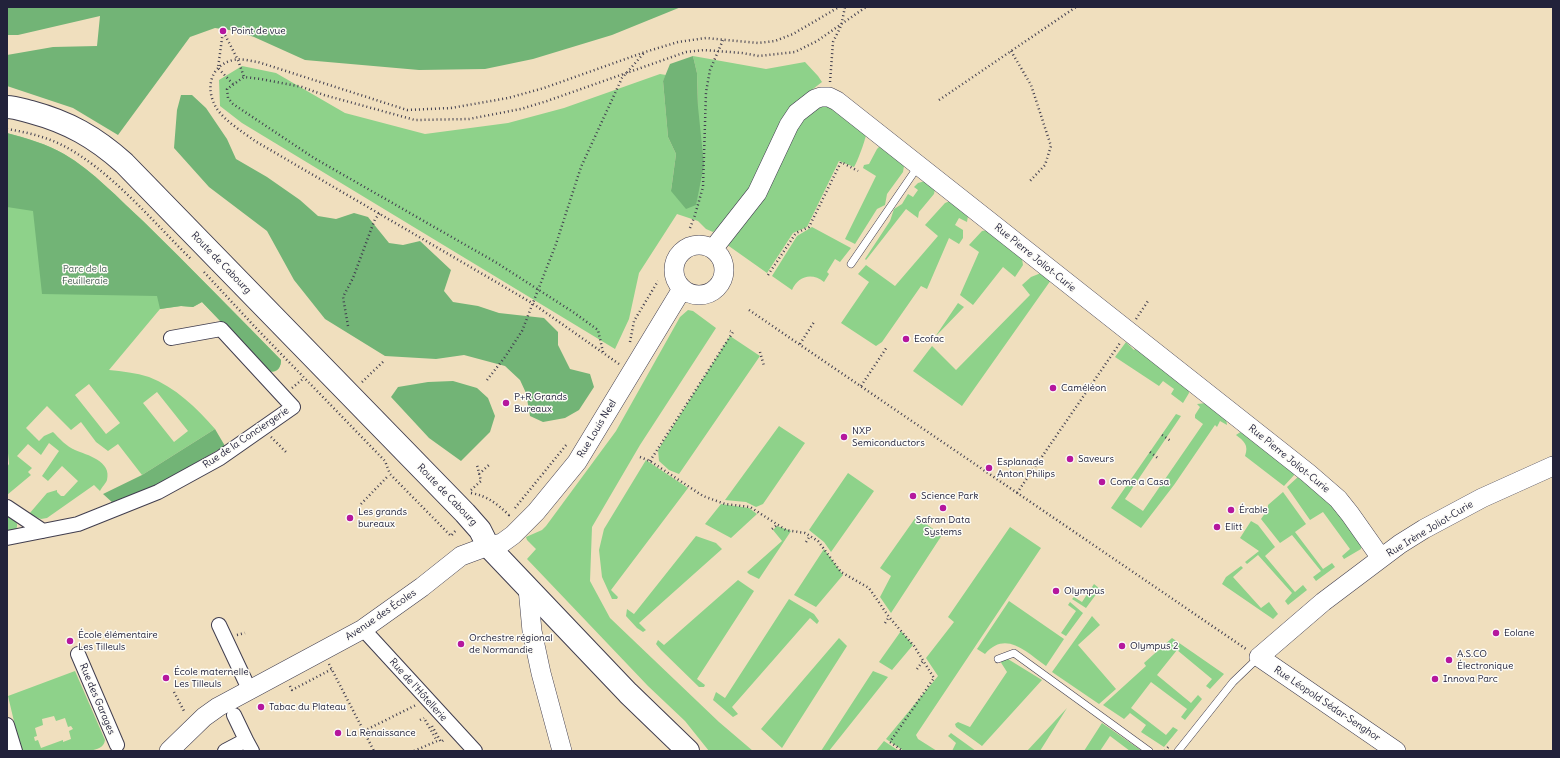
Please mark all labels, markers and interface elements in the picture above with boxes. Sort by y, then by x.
place label: Point de vue [231,25,286,37]
marker: Point de vue [218,26,228,36]
street label: Rue Pierre Joliot-Curie [992,221,1078,295]
street label: Route de Cabourg [189,230,253,296]
park label: Parc de la Feuilleraie [62,263,108,286]
place label: Ecofac [914,333,944,345]
marker: Ecofac [901,334,911,344]
place label: Caméléon [1061,382,1106,394]
marker: Caméléon [1048,383,1058,393]
place label: P+R Grands Bureaux [514,391,567,414]
marker: P+R Grands Bureaux [501,398,511,408]
street label: Rue Louis Neel [575,398,619,460]
street label: Rue de la Conciergerie [201,405,291,471]
street label: Rue Pierre Joliot-Curie [1246,422,1332,496]
place label: NXP Semiconductors [852,425,925,448]
marker: NXP Semiconductors [839,432,849,442]
place label: Saveurs [1078,453,1114,465]
marker: Saveurs [1065,454,1075,464]
place label: Esplanade Anton Philips [997,456,1055,480]
street label: Route de Cabourg [415,462,479,528]
marker: Esplanade Anton Philips [984,463,994,473]
place label: Come a Casa [1110,476,1169,488]
marker: Come a Casa [1097,477,1107,487]
place label: Science Park [921,490,978,502]
marker: Science Park [908,491,918,501]
street label: Rue Irène Joliot-Curie [1384,498,1476,560]
marker: Safran Data Systems [938,503,948,513]
place label: Érable [1239,504,1268,516]
marker: Érable [1226,505,1236,515]
place label: Les grands bureaux [358,506,407,530]
marker: Les grands bureaux [345,513,355,523]
place label: Safran Data Systems [916,514,970,538]
place label: Elitt [1225,521,1242,533]
marker: Elitt [1212,522,1222,532]
place label: Olympus [1064,585,1105,597]
marker: Olympus [1051,586,1061,596]
street label: Avenue des Écoles [343,587,419,643]
place label: Eolane [1504,627,1534,639]
marker: Eolane [1491,628,1501,638]
place label: École élémentaire Les Tilleuls [78,629,158,652]
place label: Orchestre régional de Normandie [469,632,553,656]
marker: École élémentaire Les Tilleuls [65,636,75,646]
marker: Orchestre régional de Normandie [456,639,466,649]
place label: Olympus 2 [1130,640,1178,652]
marker: Olympus 2 [1117,641,1127,651]
place label: A.S.CO Électronique [1457,648,1513,672]
marker: A.S.CO Électronique [1444,655,1454,665]
street label: Rue de l'Hôtellerie [387,656,449,724]
street label: Rue des Garages [77,662,117,736]
street label: Rue Léopold Sédar-Senghor [1272,664,1382,744]
place label: École maternelle Les Tilleuls [174,666,249,690]
marker: École maternelle Les Tilleuls [161,673,171,683]
place label: Innova Parc [1443,673,1498,685]
marker: Innova Parc [1430,674,1440,684]
place label: Tabac du Plateau [269,701,346,713]
marker: Tabac du Plateau [256,702,266,712]
place label: La Renaissance [346,727,416,739]
marker: La Renaissance [333,728,343,738]

